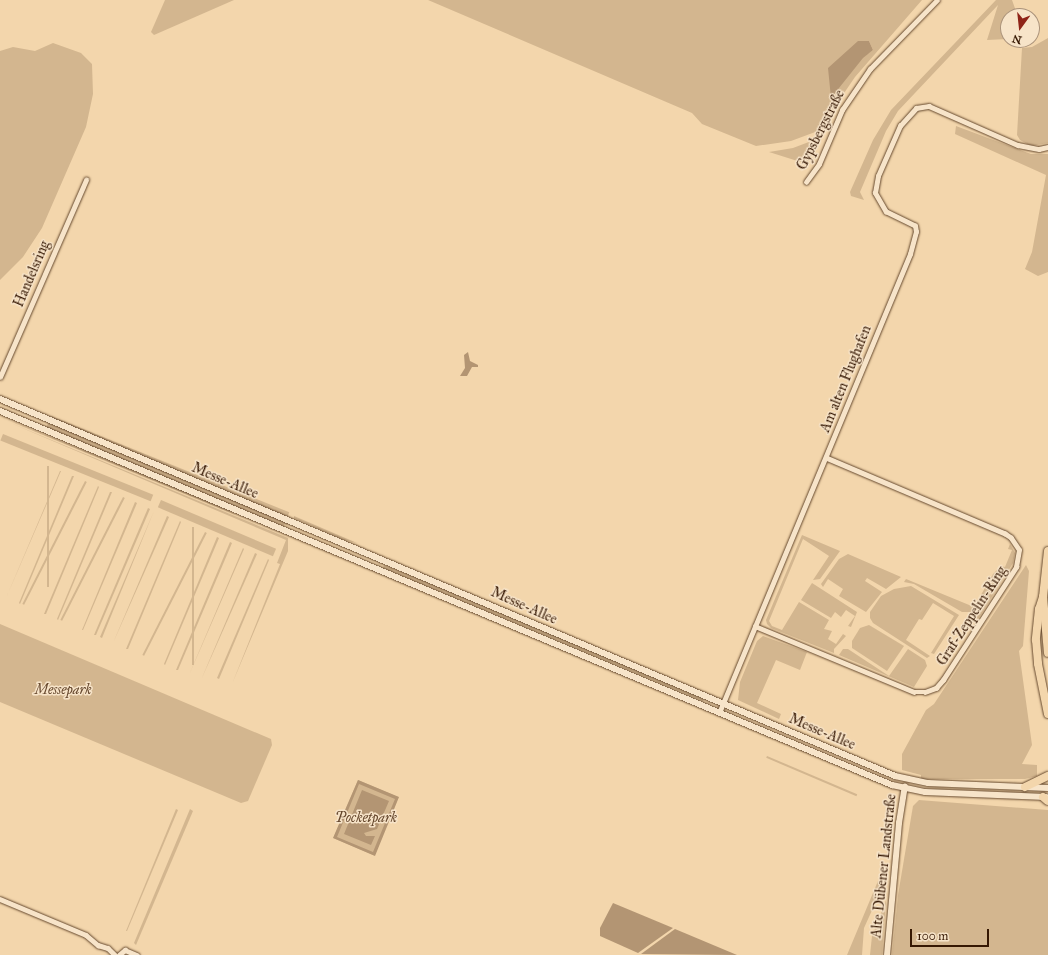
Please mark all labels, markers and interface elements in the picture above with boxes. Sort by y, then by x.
north arrow [1000,8,1040,48]
text: N [1011,32,1023,47]
street label: Gypsbergstraße [794,87,848,173]
street label: Handelsring [10,238,54,310]
street label: Am alten Flughafen [817,323,875,435]
street label: Messe-Allee [189,459,261,503]
street label: Graf-Zeppelin-Ring [934,563,1010,669]
street label: Messe-Allee [488,584,560,628]
park label: Messepark [35,682,91,698]
street label: Messe-Allee [786,710,858,754]
street label: Alte Dübener Landstraße [868,793,900,939]
park label: Pocketpark [335,810,397,826]
scale bar [912,921,991,947]
text: 100 m [917,929,948,943]

